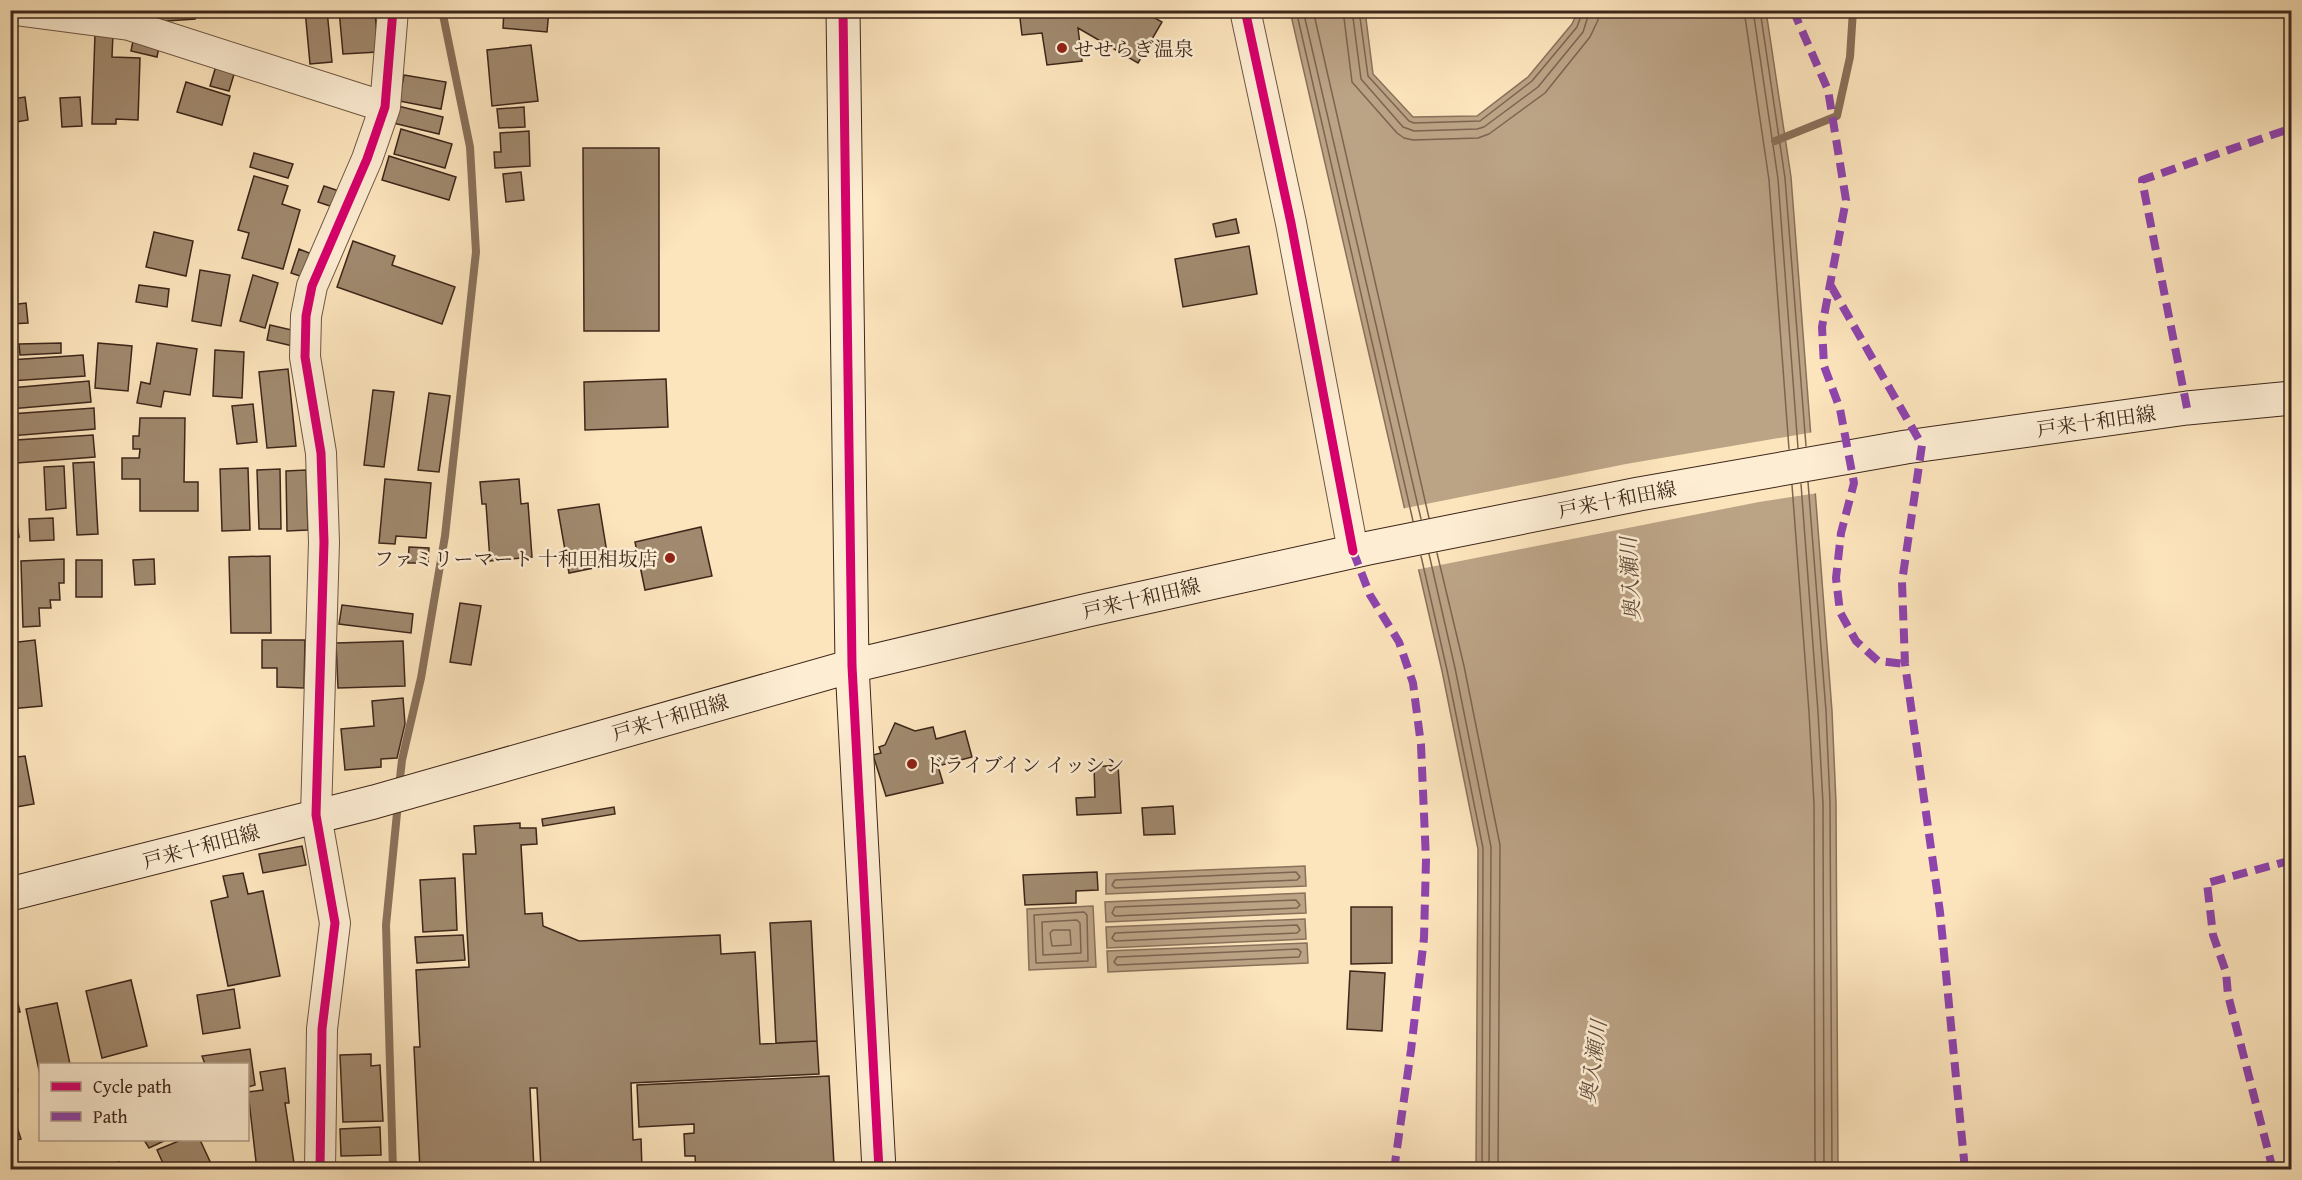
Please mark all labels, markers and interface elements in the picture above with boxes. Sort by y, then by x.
place label: せせらぎ温泉 [1074,34,1194,63]
marker: せせらぎ温泉 [1055,41,1069,55]
street label: 戸来十和田線 [2035,398,2157,444]
street label: 戸来十和田線 [1555,473,1679,525]
water label: 奥入瀬川 [1612,534,1648,622]
place label: ファミリーマート 十和田相坂店 [374,544,658,573]
marker: ファミリーマート 十和田相坂店 [663,551,677,565]
street label: 戸来十和田線 [1079,570,1203,626]
street label: 戸来十和田線 [608,687,732,747]
place label: ドライブイン イッシン [924,750,1125,779]
marker: ドライブイン イッシン [905,757,919,771]
street label: 戸来十和田線 [139,816,263,876]
water label: 奥入瀬川 [1572,1016,1614,1106]
legend [39,1063,249,1141]
text: Cycle path [93,1073,172,1100]
text: Path [93,1103,128,1130]

